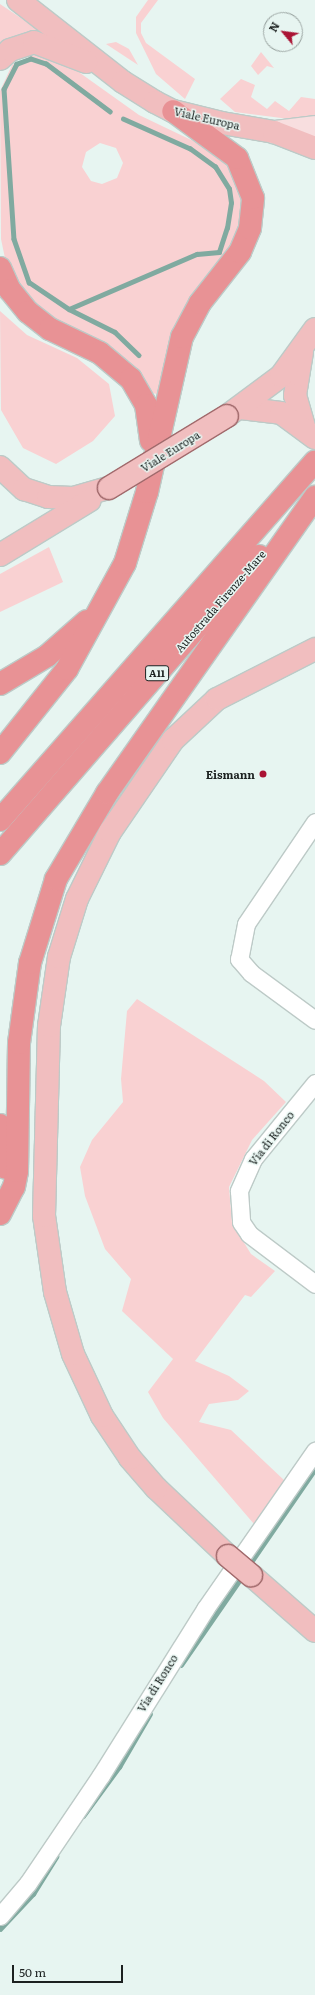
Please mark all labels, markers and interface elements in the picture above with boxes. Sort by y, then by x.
north arrow [263,12,303,52]
text: N [264,19,283,35]
street label: Viale Europa [173,104,241,132]
street label: Viale Europa [138,428,202,474]
street label: Autostrada Firenze-Mare [172,547,268,655]
road number: A11 [145,665,169,681]
place label: Eismann [206,767,255,781]
marker: Eismann [258,769,268,779]
street label: Via di Ronco [246,1108,296,1168]
street label: Via di Ronco [134,1652,180,1714]
scale bar [14,1957,125,1983]
text: 50 m [19,1963,46,1981]

